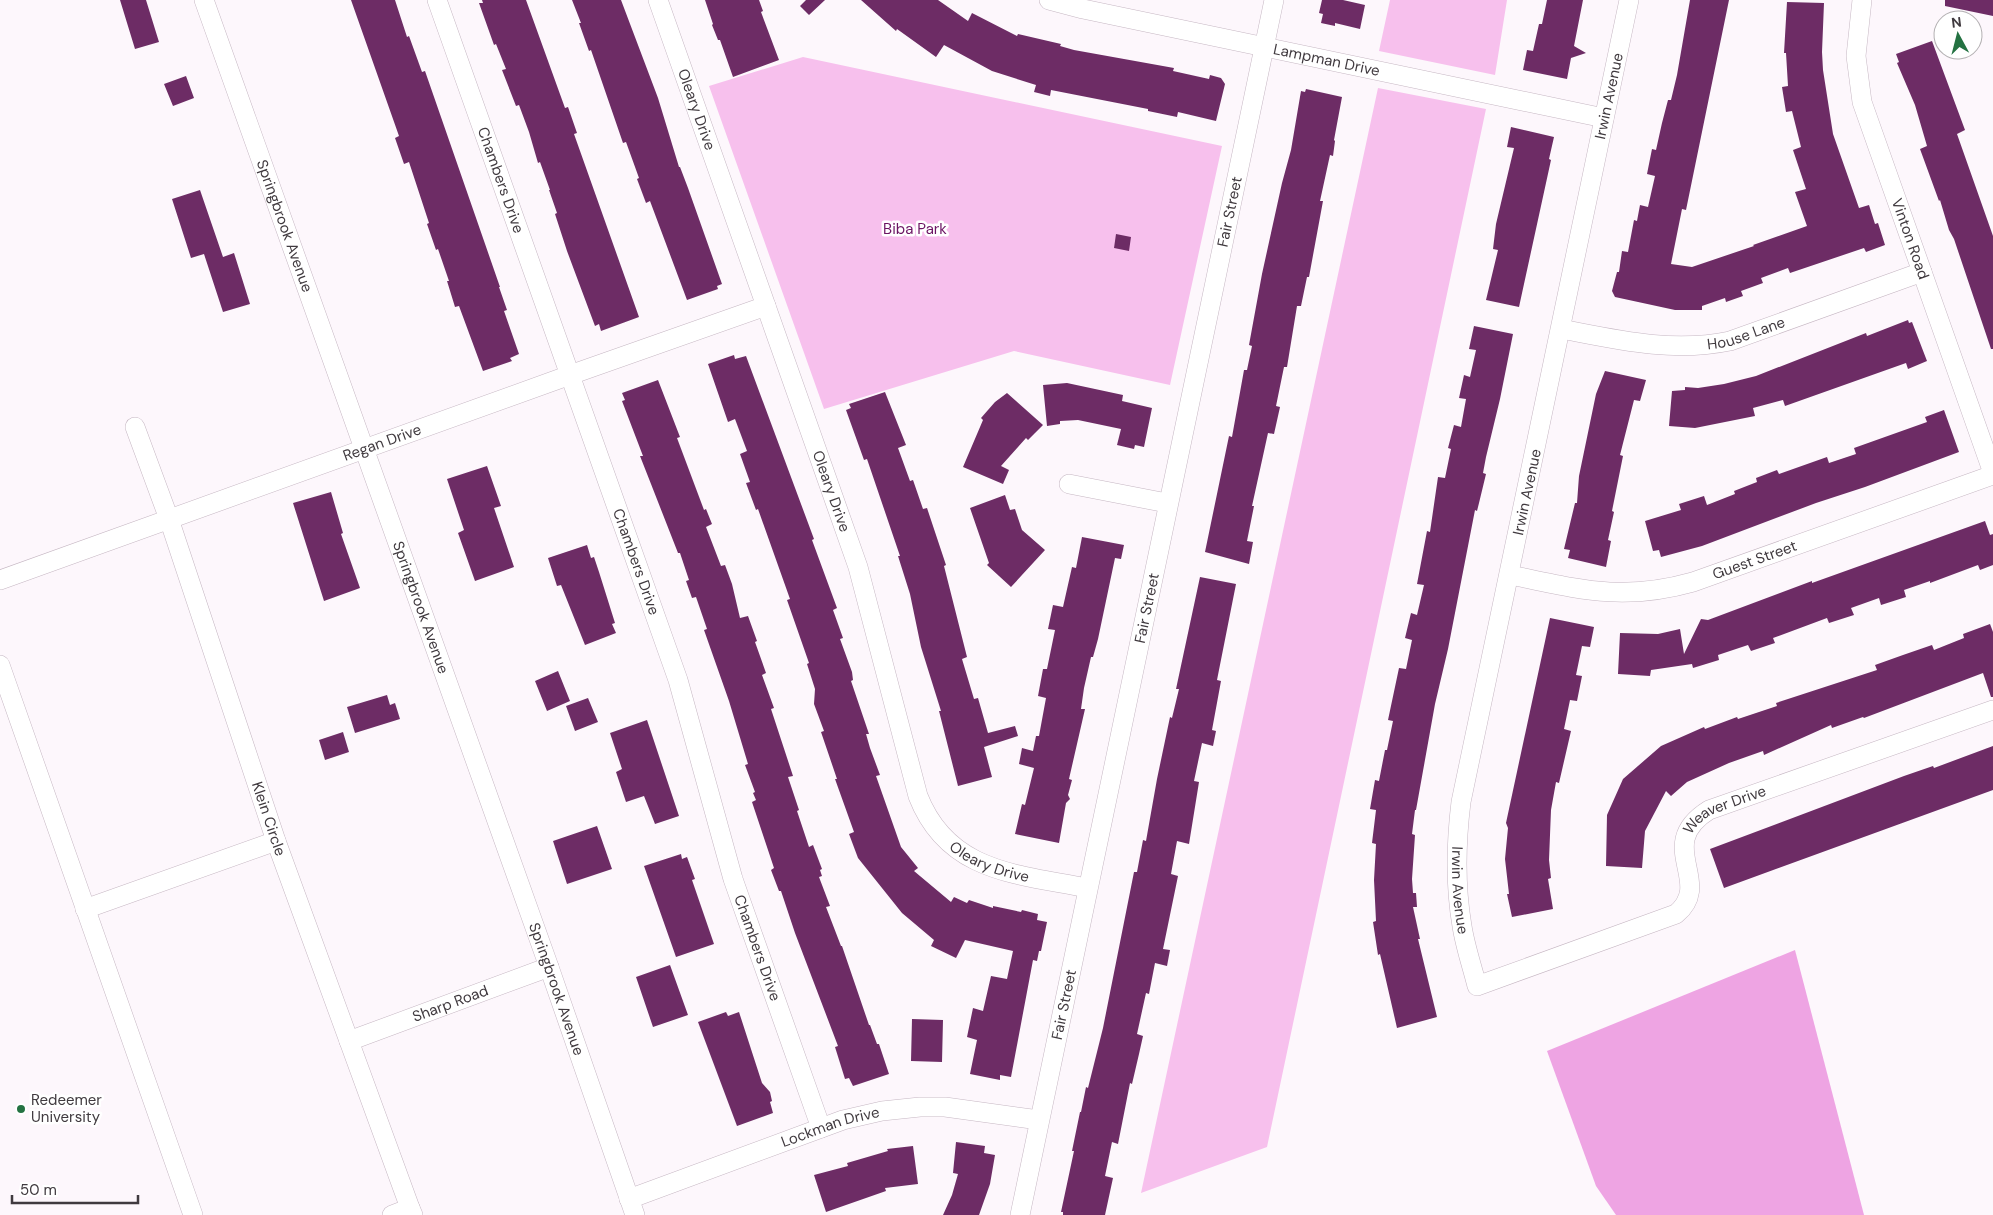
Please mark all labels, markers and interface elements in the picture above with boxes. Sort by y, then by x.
north arrow [1933,10,1983,60]
text: N [1950,13,1963,32]
street label: Lampman Drive [1271,39,1382,81]
street label: Irwin Avenue [1590,51,1628,141]
street label: Oleary Drive [673,66,720,153]
street label: Chambers Drive [473,124,529,236]
street label: Springbrook Avenue [252,157,317,295]
street label: Fair Street [1213,175,1247,249]
street label: Vinton Road [1887,196,1934,282]
park label: Biba Park [883,219,947,239]
street label: House Lane [1706,312,1788,355]
street label: Regan Drive [340,419,424,466]
street label: Irwin Avenue [1508,447,1546,537]
street label: Oleary Drive [808,448,855,535]
street label: Chambers Drive [608,506,664,618]
street label: Guest Street [1710,536,1800,584]
street label: Springbrook Avenue [388,539,454,676]
street label: Fair Street [1130,571,1164,645]
street label: Klein Circle [247,779,291,859]
street label: Weaver Drive [1678,781,1769,838]
street label: Oleary Drive [945,837,1031,887]
street label: Irwin Avenue [1447,846,1473,936]
street label: Chambers Drive [729,892,785,1004]
street label: Springbrook Avenue [524,920,589,1058]
street label: Fair Street [1047,967,1081,1042]
street label: Sharp Road [410,980,491,1027]
place label: Redeemer University [31,1090,102,1127]
street label: Lockman Drive [778,1102,881,1152]
marker: Redeemer University [15,1103,27,1115]
scale bar [12,1172,139,1204]
text: 50 m [20,1180,57,1200]

